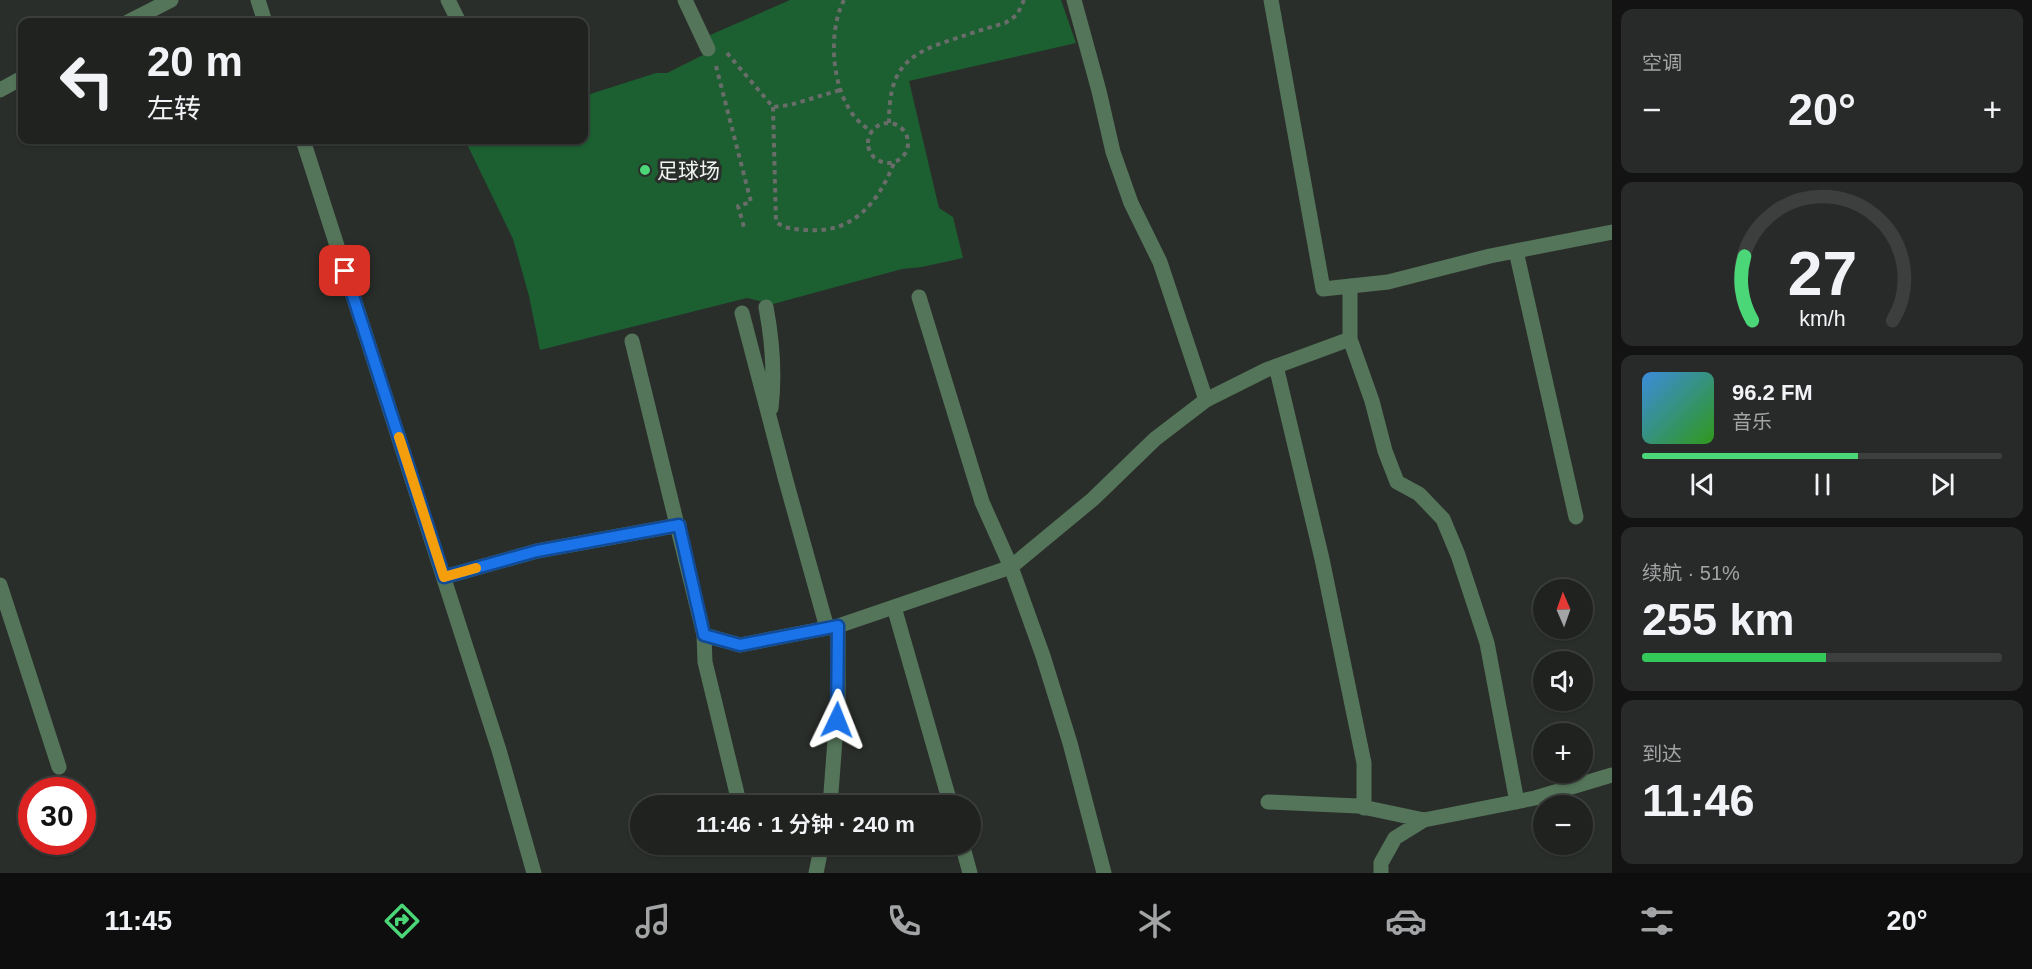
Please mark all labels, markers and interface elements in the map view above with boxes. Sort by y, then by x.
text: 20 m [147,38,243,85]
icon: left [48,42,126,120]
text: 空调 [1642,52,1682,74]
text: 20° [1788,84,1856,135]
text: − [1642,91,1661,128]
text: + [1983,91,2002,128]
text: 左转 [147,94,201,124]
place label: 足球场 [657,159,720,182]
marker: 足球场 [638,163,652,177]
text: 27 [1787,239,1857,308]
pin [319,245,370,296]
icon: arrive [328,254,361,287]
text: km/h [1799,307,1845,331]
text: 96.2 FM [1732,380,1813,405]
text: 音乐 [1732,411,1772,433]
icon: previous [1686,468,1719,501]
icon: pause [1806,468,1839,501]
icon: next [1926,468,1959,501]
text: 续航 · 51% [1642,562,1740,584]
north arrow [1533,579,1593,639]
map controls [1533,579,1593,855]
text: 255 km [1642,594,1795,645]
button: sound [1533,651,1593,711]
position arrow [805,688,869,752]
button: + [1533,723,1593,783]
text: 到达 [1642,743,1682,765]
text: 11:46 [1642,775,1755,826]
speed limit sign: 30 [18,777,96,855]
button: − [1533,795,1593,855]
text: 11:46 · 1 分钟 · 240 m [696,812,915,837]
icon: directions [381,900,423,942]
icon: music [632,900,674,942]
icon: phone [883,900,925,942]
icon: climate [1134,900,1176,942]
icon: car [1385,900,1427,942]
icon: filters [1636,900,1678,942]
text: 11:45 [104,906,172,936]
text: 20° [1887,906,1927,936]

